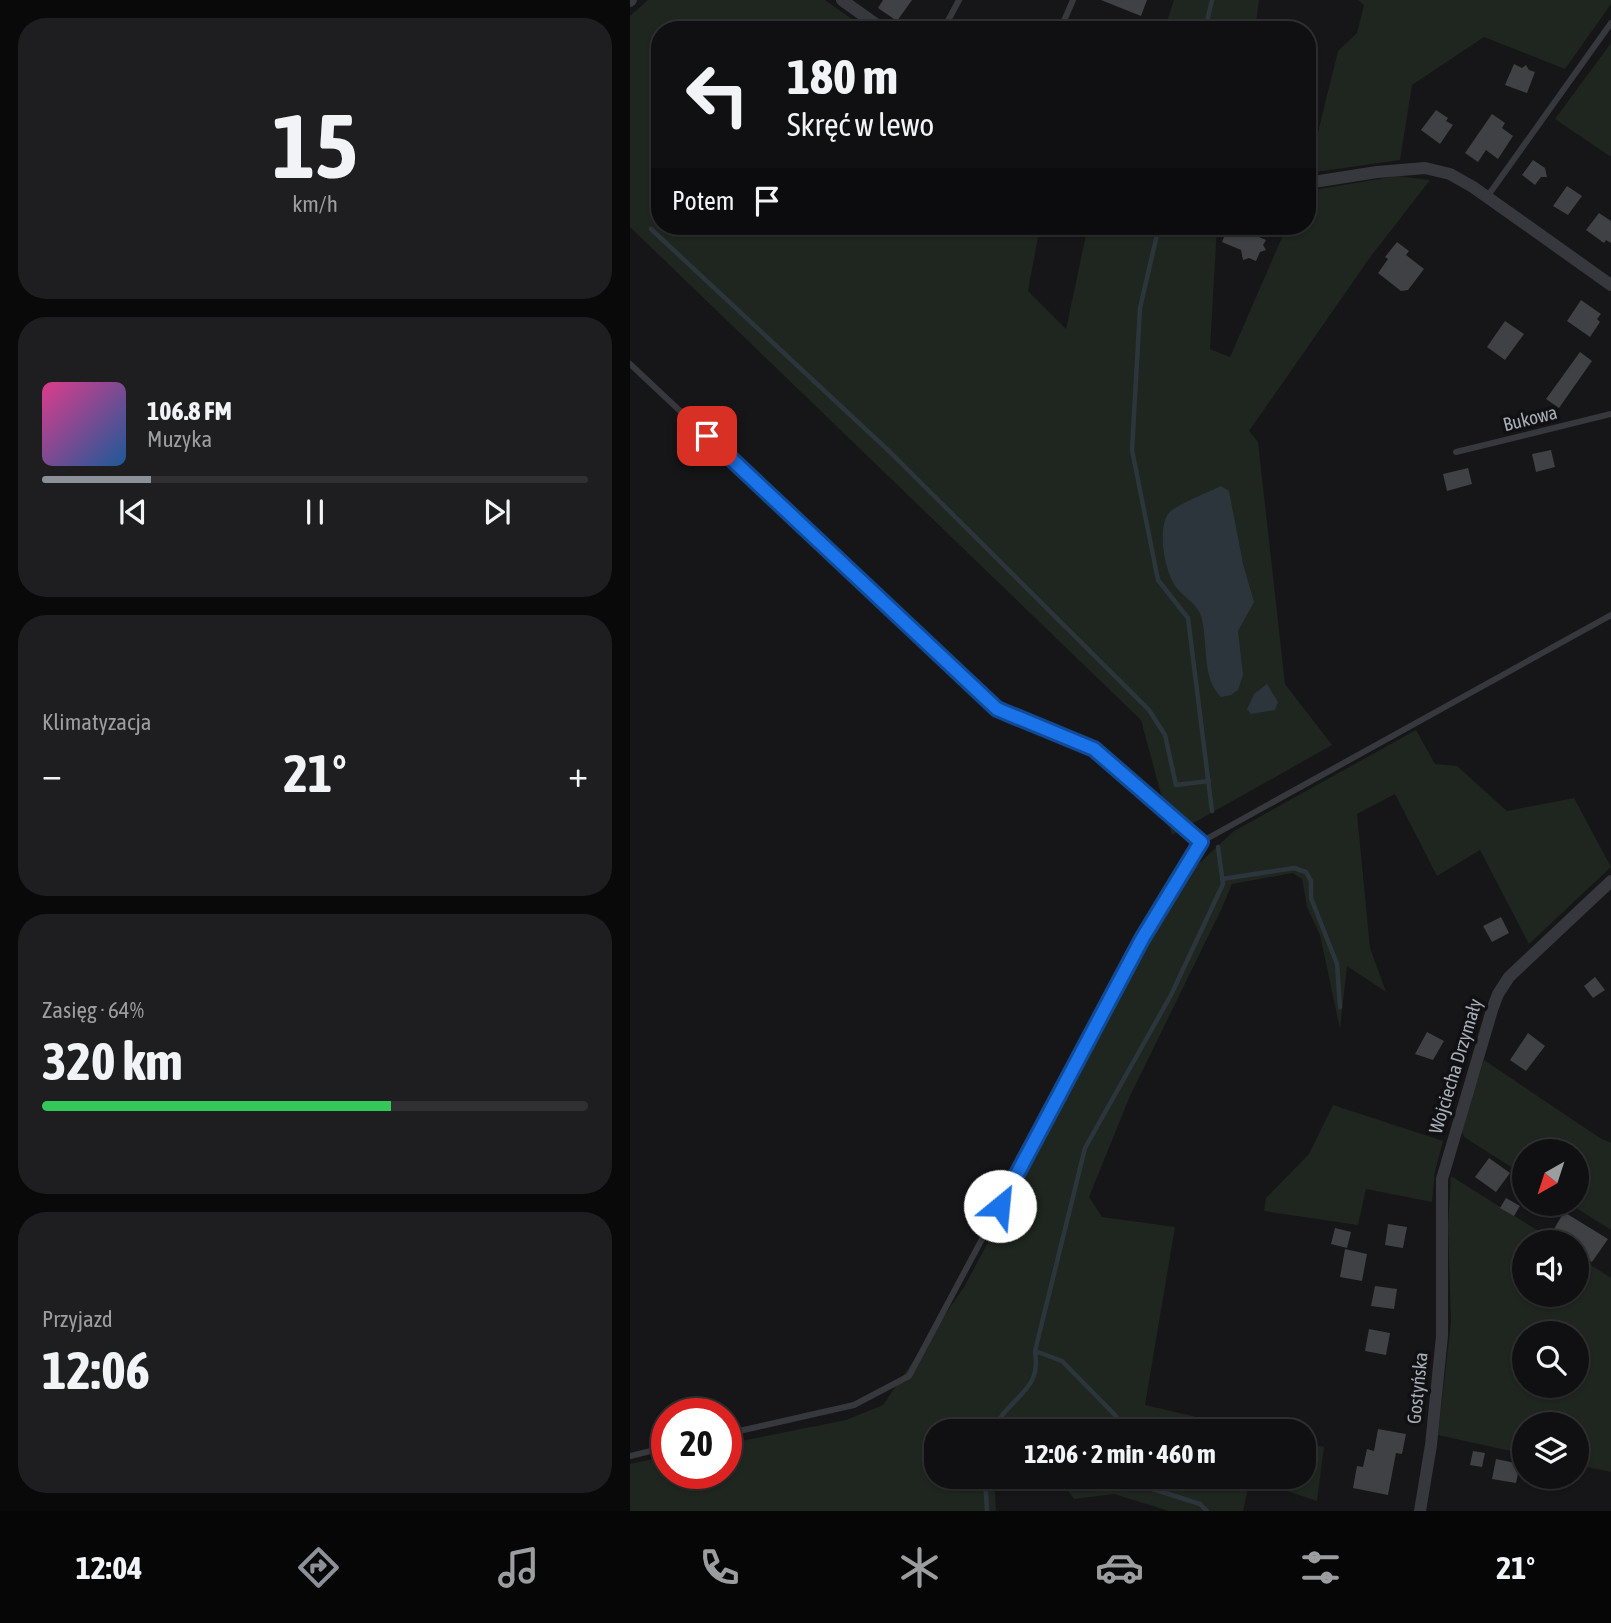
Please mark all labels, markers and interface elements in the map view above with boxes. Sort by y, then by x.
text: 180 m [787,48,898,104]
icon: left [672,49,763,140]
text: 15 [272,93,358,197]
text: Skręć w lewo [787,106,934,143]
icon: arrive [748,182,786,220]
text: Potem [672,186,734,216]
text: km/h [292,191,338,217]
text: 106.8 FM [147,396,232,426]
street label: Bukowa [1501,401,1559,435]
pin [677,406,737,466]
icon: arrive [688,417,726,455]
text: Muzyka [147,426,212,452]
icon: previous [114,493,152,531]
icon: pause [296,493,334,531]
icon: next [478,493,516,531]
text: Klimatyzacja [42,709,151,735]
text: 21° [283,743,347,803]
text: − [42,752,62,795]
text: + [568,752,588,795]
street label: Wojciecha Drzymały [1424,996,1486,1136]
text: Zasięg · 64% [42,997,144,1023]
text: 320 km [42,1031,183,1091]
north arrow [1512,1139,1589,1216]
map controls [1512,1139,1589,1489]
position arrow [963,1169,1037,1243]
button: sound [1512,1230,1589,1307]
text: Przyjazd [42,1306,113,1332]
button: search [1512,1321,1589,1398]
text: 12:06 [42,1340,150,1400]
street label: Gostyńska [1402,1351,1432,1425]
speed limit sign: 20 [651,1398,742,1489]
button: layers [1512,1412,1589,1489]
text: 12:06 · 2 min · 460 m [1024,1439,1216,1469]
icon: directions [294,1543,343,1592]
icon: music [494,1543,543,1592]
icon: phone [695,1543,744,1592]
icon: climate [895,1543,944,1592]
icon: car [1095,1543,1144,1592]
icon: filters [1296,1543,1345,1592]
text: 12:04 [76,1549,142,1586]
text: 21° [1496,1549,1535,1586]

